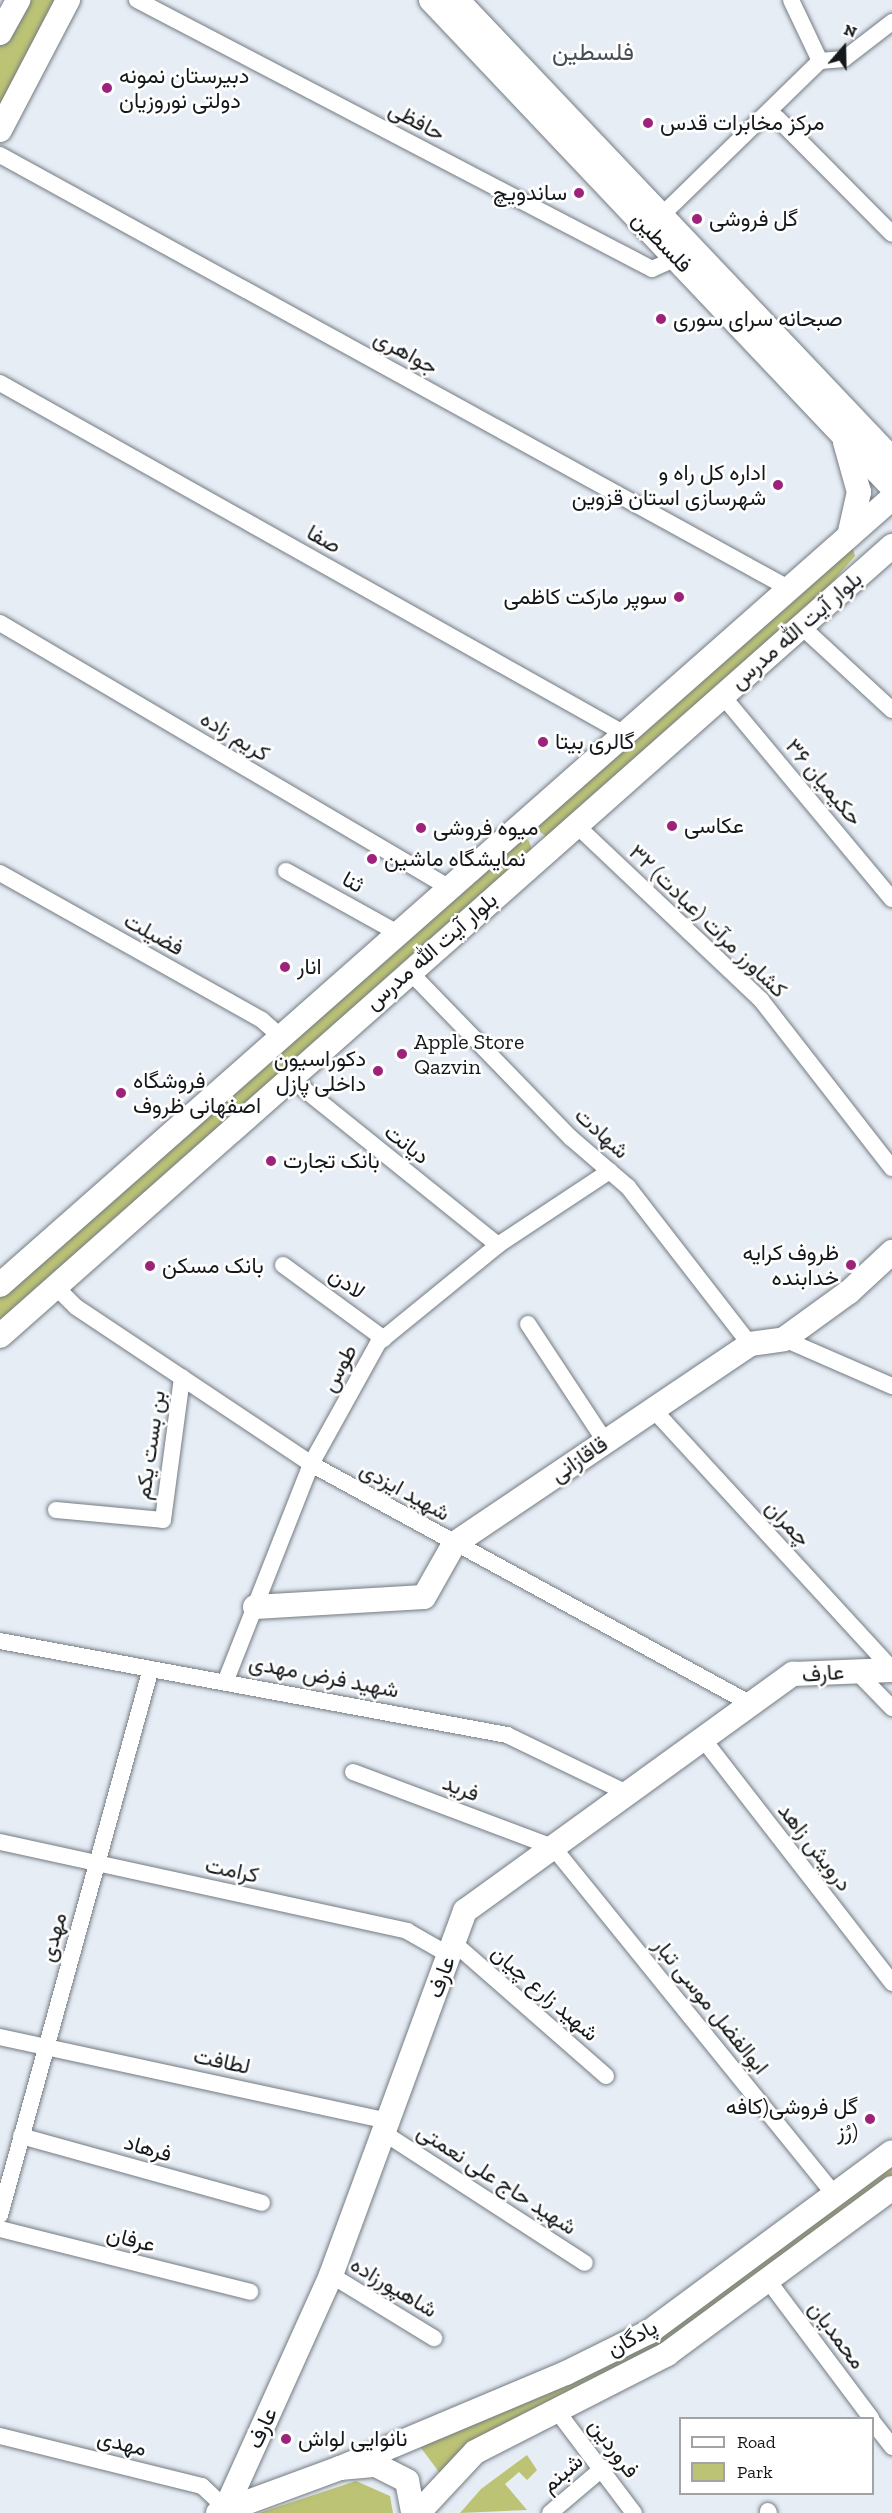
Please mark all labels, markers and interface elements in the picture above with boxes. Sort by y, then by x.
north arrow [814,18,874,78]
text: N [841,20,859,42]
district label: فلسطین [552,38,634,66]
place label: دبیرستان نمونه دولتی نوروزیان [119,62,249,113]
marker: دبیرستان نمونه دولتی نوروزیان [100,81,114,95]
street label: حافظی [384,95,450,147]
place label: مرکز مخابرات قدس [660,110,824,136]
marker: مرکز مخابرات قدس [641,116,655,130]
place label: ساندویچ [493,180,567,206]
marker: ساندویچ [572,186,586,200]
street label: فلسطین [626,206,698,278]
place label: گل فروشی [709,206,798,232]
marker: گل فروشی [690,212,704,226]
place label: صبحانه سرای سوری [673,306,843,332]
marker: صبحانه سرای سوری [654,312,668,326]
street label: جواهری [369,324,443,380]
place label: اداره کل راه و شهرسازی استان قزوین [572,459,766,511]
marker: اداره کل راه و شهرسازی استان قزوین [771,478,785,492]
street label: صفا [302,519,346,559]
street label: بلوار آیت الله مدرس [725,566,867,694]
place label: سوپر مارکت کاظمی [504,584,667,610]
marker: سوپر مارکت کاظمی [672,590,686,604]
street label: کریم زاده [196,705,274,767]
place label: گالری بیتا [555,729,635,755]
street label: ۳۶ حکیمیان [780,733,868,831]
marker: گالری بیتا [536,735,550,749]
place label: عکاسی [684,813,744,839]
place label: میوه فروشی [433,815,539,841]
marker: عکاسی [665,819,679,833]
marker: میوه فروشی [414,821,428,835]
street label: ۳۲ کشاورز مرآت (عبادت) [624,839,792,1003]
place label: نمایشگاه ماشین [384,846,526,872]
marker: نمایشگاه ماشین [365,852,379,866]
street label: ثنا [338,865,368,899]
street label: بلوار آیت الله مدرس [360,887,502,1015]
street label: فضیلت [119,907,189,961]
place label: انار [297,954,322,980]
marker: انار [278,960,292,974]
place label: Apple Store Qazvin [414,1028,524,1080]
place label: دکوراسیون داخلی پازل [274,1045,366,1096]
marker: Apple Store Qazvin [395,1047,409,1061]
marker: دکوراسیون داخلی پازل [371,1064,385,1078]
place label: فروشگاه اصفهانی ظروف [133,1067,261,1118]
marker: فروشگاه اصفهانی ظروف [114,1086,128,1100]
street label: شهادت [569,1102,635,1164]
street label: دیانت [379,1118,435,1170]
place label: بانک تجارت [283,1148,380,1174]
marker: بانک تجارت [264,1154,278,1168]
place label: ظروف کرایه خدابنده [743,1239,839,1290]
place label: بانک مسکن [162,1253,264,1279]
marker: ظروف کرایه خدابنده [844,1258,858,1272]
marker: بانک مسکن [143,1259,157,1273]
street label: لادن [324,1261,370,1305]
street label: طوس [315,1340,363,1396]
street label: بن بست یکم [129,1389,171,1501]
street label: قاقازانی [545,1430,613,1488]
street label: شهید ایزدی [356,1456,454,1526]
street label: چمران [760,1494,816,1552]
street label: شهید فرض مهدی [247,1649,401,1703]
street label: عارف [801,1658,845,1688]
street label: فرید [439,1769,483,1807]
street label: درویش زاهد [772,1798,858,1896]
street label: کرامت [203,1851,261,1889]
street label: مهدی [33,1909,73,1965]
street label: ابوالفضل موسی تبار [648,1932,774,2080]
street label: شهید زارع چیان [486,1939,604,2047]
street label: عارف [421,1953,461,2001]
street label: لطافت [191,2042,253,2080]
place label: گل فروشی(کافه رُز) [726,2093,858,2144]
marker: گل فروشی(کافه رُز) [863,2112,877,2126]
street label: شهید حاج علی نعمتی [412,2118,582,2240]
street label: فرهاد [121,2129,175,2167]
street label: عرفان [104,2220,158,2258]
street label: شاهپورزاده [346,2251,442,2323]
street label: محمدیان [803,2296,871,2374]
street label: پادگان [602,2314,662,2362]
street label: عارف [241,2403,283,2453]
street label: فروردین [583,2413,645,2483]
legend [679,2417,874,2495]
street label: مهدی [95,2424,149,2462]
place label: نانوایی لواش [298,2426,408,2452]
text: Road [737,2431,776,2453]
marker: نانوایی لواش [279,2432,293,2446]
street label: شبنم [536,2448,588,2498]
text: Park [737,2461,773,2483]

